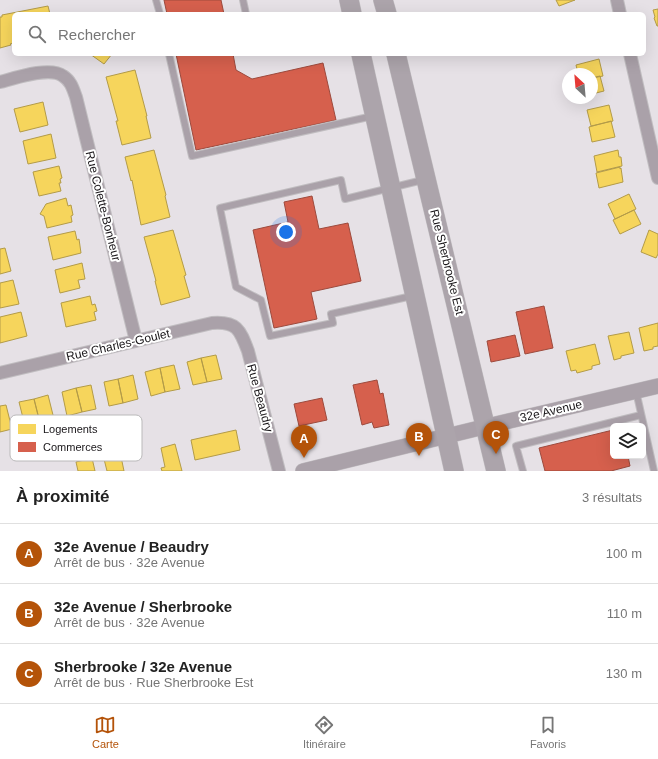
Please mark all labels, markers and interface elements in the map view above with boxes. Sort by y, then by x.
search box [12,12,646,56]
icon: search [26,23,48,45]
text: Rechercher [58,26,136,43]
north arrow [562,68,598,104]
street label: Rue Colette-Bonheur [83,150,123,262]
street label: Rue Sherbrooke Est [427,208,467,317]
your location [276,222,296,242]
street label: Rue Charles-Goulet [65,326,172,364]
street label: Rue Beaudry [244,362,276,434]
street label: 32e Avenue [519,397,584,425]
legend [10,415,142,461]
pin: C [483,421,509,454]
text: Logements [43,423,98,435]
pin: B [406,423,432,456]
map controls [610,423,646,459]
button: layers [610,423,646,459]
pin: A [291,425,317,458]
text: Commerces [43,441,103,453]
text: À proximité [16,487,110,506]
text: 3 résultats [582,490,642,505]
text: 32e Avenue / Beaudry [54,538,209,555]
text: A [24,546,34,561]
text: 100 m [606,546,642,561]
text: Arrêt de bus · 32e Avenue [54,555,205,570]
text: 32e Avenue / Sherbrooke [54,598,232,615]
text: B [24,606,34,621]
text: 110 m [607,606,642,621]
text: Arrêt de bus · 32e Avenue [54,615,205,630]
text: Sherbrooke / 32e Avenue [54,658,232,675]
text: C [24,666,34,681]
text: 130 m [606,666,642,681]
text: Arrêt de bus · Rue Sherbrooke Est [54,675,253,690]
tab: Carte [92,714,119,750]
tab: Itinéraire [303,714,346,750]
tab: Favoris [530,714,566,750]

